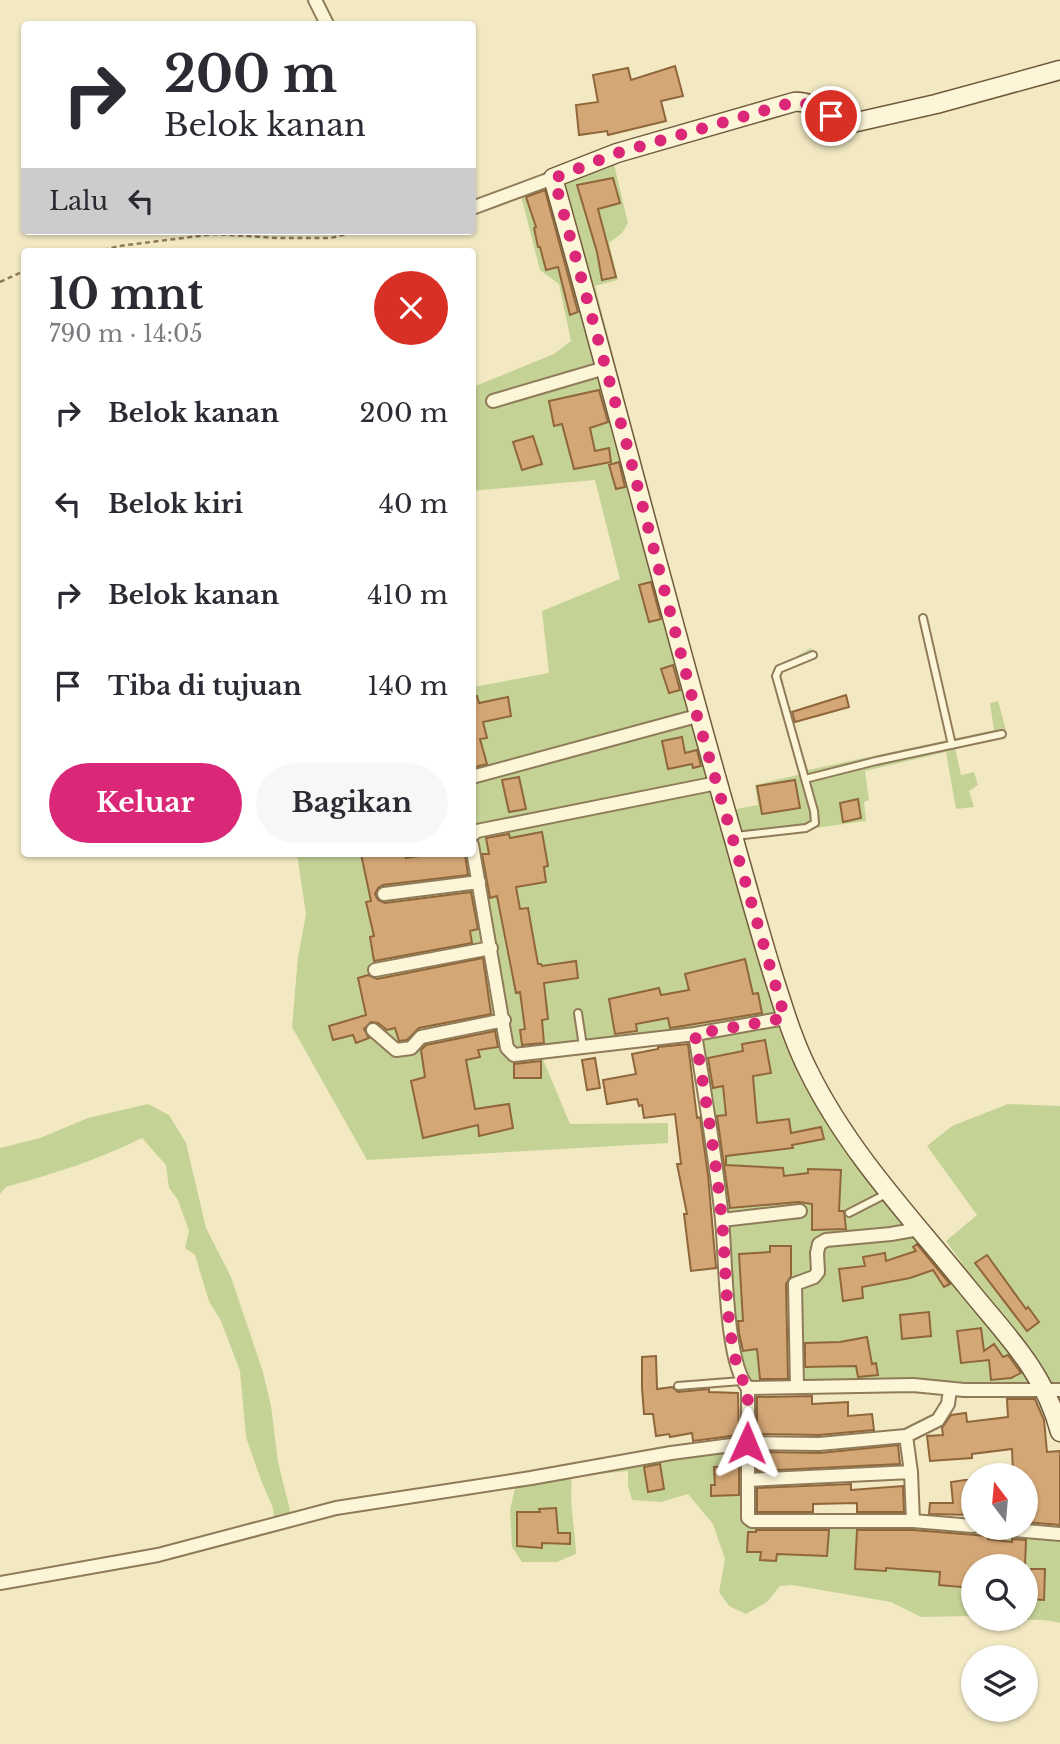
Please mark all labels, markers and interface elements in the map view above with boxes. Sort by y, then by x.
text: 200 m [164,44,337,105]
icon: right [49,49,140,140]
pin [801,86,861,146]
icon: arrive [812,97,850,135]
text: Belok kanan [164,105,366,145]
icon: left [122,182,160,220]
text: Lalu [49,185,108,217]
text: 10 mnt [49,268,203,320]
button: close [374,271,448,345]
text: 790 m · 14:05 [49,320,203,348]
icon: right [49,394,87,432]
text: Belok kanan [108,397,279,429]
text: 200 m [359,397,448,429]
icon: left [49,485,87,523]
text: Belok kiri [108,488,243,520]
text: 40 m [379,488,448,520]
icon: right [49,576,87,614]
text: Belok kanan [108,579,279,611]
text: 410 m [367,579,448,611]
icon: arrive [49,667,87,705]
text: Tiba di tujuan [108,670,302,702]
text: 140 m [367,670,448,702]
button: Keluar [49,763,242,843]
button: Bagikan [256,763,448,843]
position arrow [710,1406,784,1480]
north arrow [961,1463,1038,1540]
map controls [961,1463,1038,1722]
button: search [961,1554,1038,1631]
button: layers [961,1645,1038,1722]

